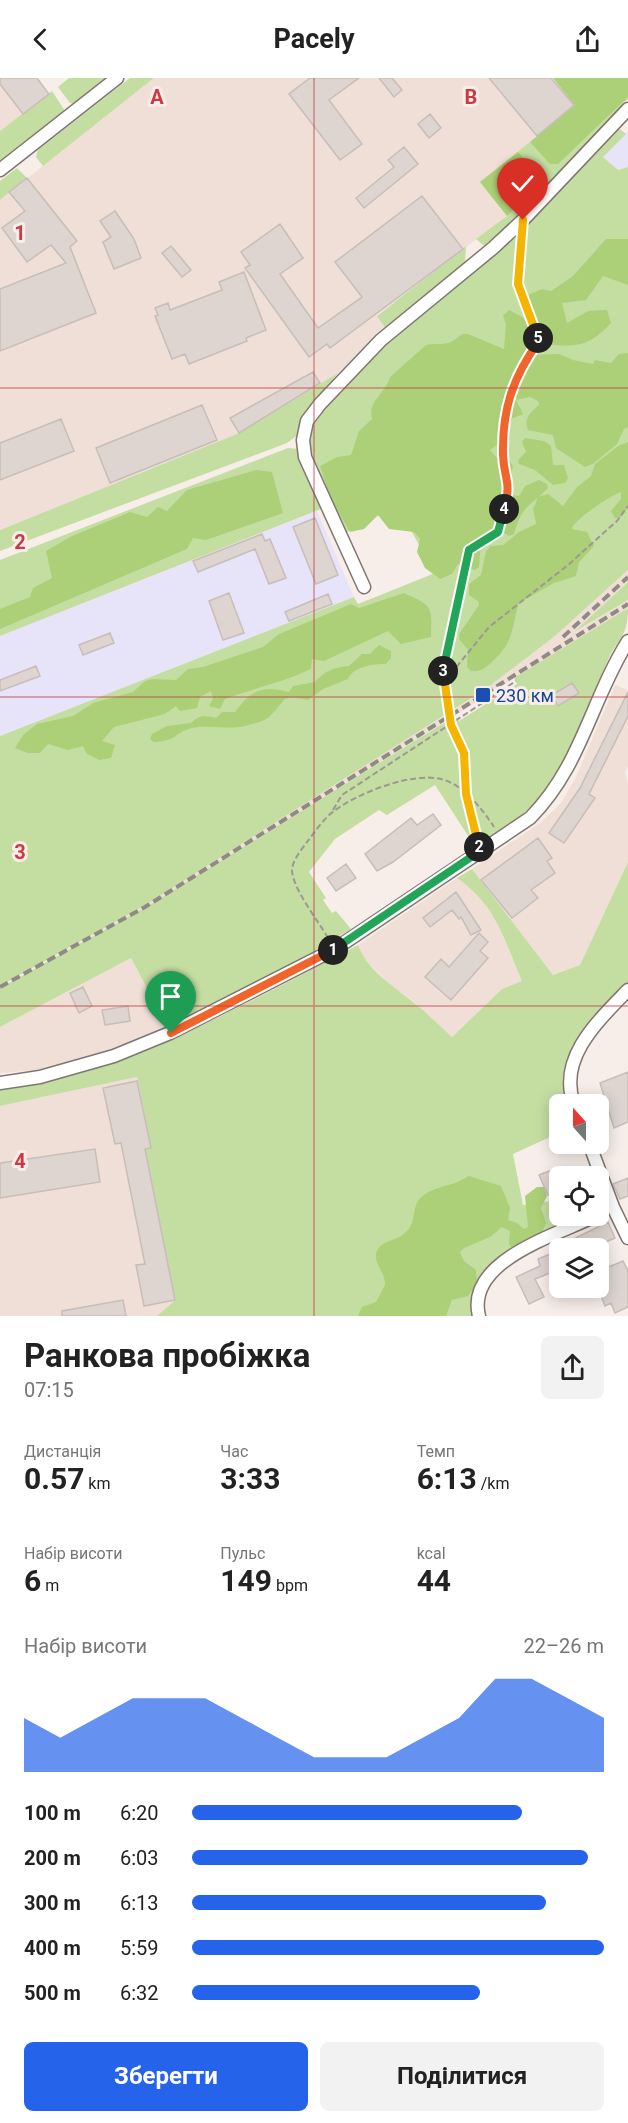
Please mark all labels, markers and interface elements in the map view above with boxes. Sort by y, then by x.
icon: back [24,23,57,56]
text: Pacely [273,23,355,55]
icon: share [571,23,604,56]
text: A [150,85,164,109]
text: B [465,85,477,109]
pin [497,158,548,220]
icon: check [506,167,539,200]
text: 1 [14,221,26,245]
pin: 5 [523,323,553,353]
text: 5 [533,328,543,347]
pin: 4 [489,494,519,524]
text: 4 [499,499,509,518]
text: 2 [14,530,26,554]
pin: 3 [428,656,458,686]
text: 3 [438,661,448,680]
place label: 230 км [496,685,554,706]
marker: 230 км [474,686,492,704]
pin: 2 [464,832,494,862]
text: 2 [474,837,484,856]
text: 3 [14,840,26,864]
pin: 1 [318,935,348,965]
text: 1 [328,940,338,959]
pin [145,971,196,1033]
icon: arrive [154,980,187,1013]
north arrow [549,1094,609,1154]
map controls [549,1094,609,1298]
text: 4 [14,1149,26,1173]
button: locate [549,1166,609,1226]
button: layers [549,1238,609,1298]
text: Ранкова пробіжка [24,1336,310,1375]
button: share [541,1336,604,1399]
text: 07:15 [24,1378,74,1402]
text: Дистанція [24,1442,101,1461]
text: Час [220,1442,248,1461]
text: Темп [417,1442,455,1461]
text: 0.57 [24,1461,84,1496]
text: 3:33 [220,1461,280,1496]
text: 6:13 [417,1461,477,1496]
text: km [84,1474,110,1493]
text: /km [477,1474,509,1493]
text: Набір висоти [24,1544,122,1563]
text: Пульс [220,1544,265,1563]
text: kcal [417,1544,446,1563]
text: 6 [24,1563,41,1598]
text: 149 [220,1563,272,1598]
text: 44 [417,1563,451,1598]
text: m [41,1576,59,1595]
text: bpm [272,1576,308,1595]
text: Набір висоти [24,1634,147,1658]
text: 22–26 m [523,1634,604,1658]
text: 100 m [24,1801,81,1825]
text: 6:20 [120,1801,159,1825]
text: 200 m [24,1846,81,1870]
text: 6:03 [120,1846,159,1870]
text: 300 m [24,1891,81,1915]
text: 6:13 [120,1891,159,1915]
text: 400 m [24,1936,81,1960]
text: 5:59 [120,1936,159,1960]
text: 500 m [24,1981,81,2005]
text: 6:32 [120,1981,159,2005]
button: Зберегти [24,2042,308,2111]
button: Поділитися [320,2042,604,2111]

